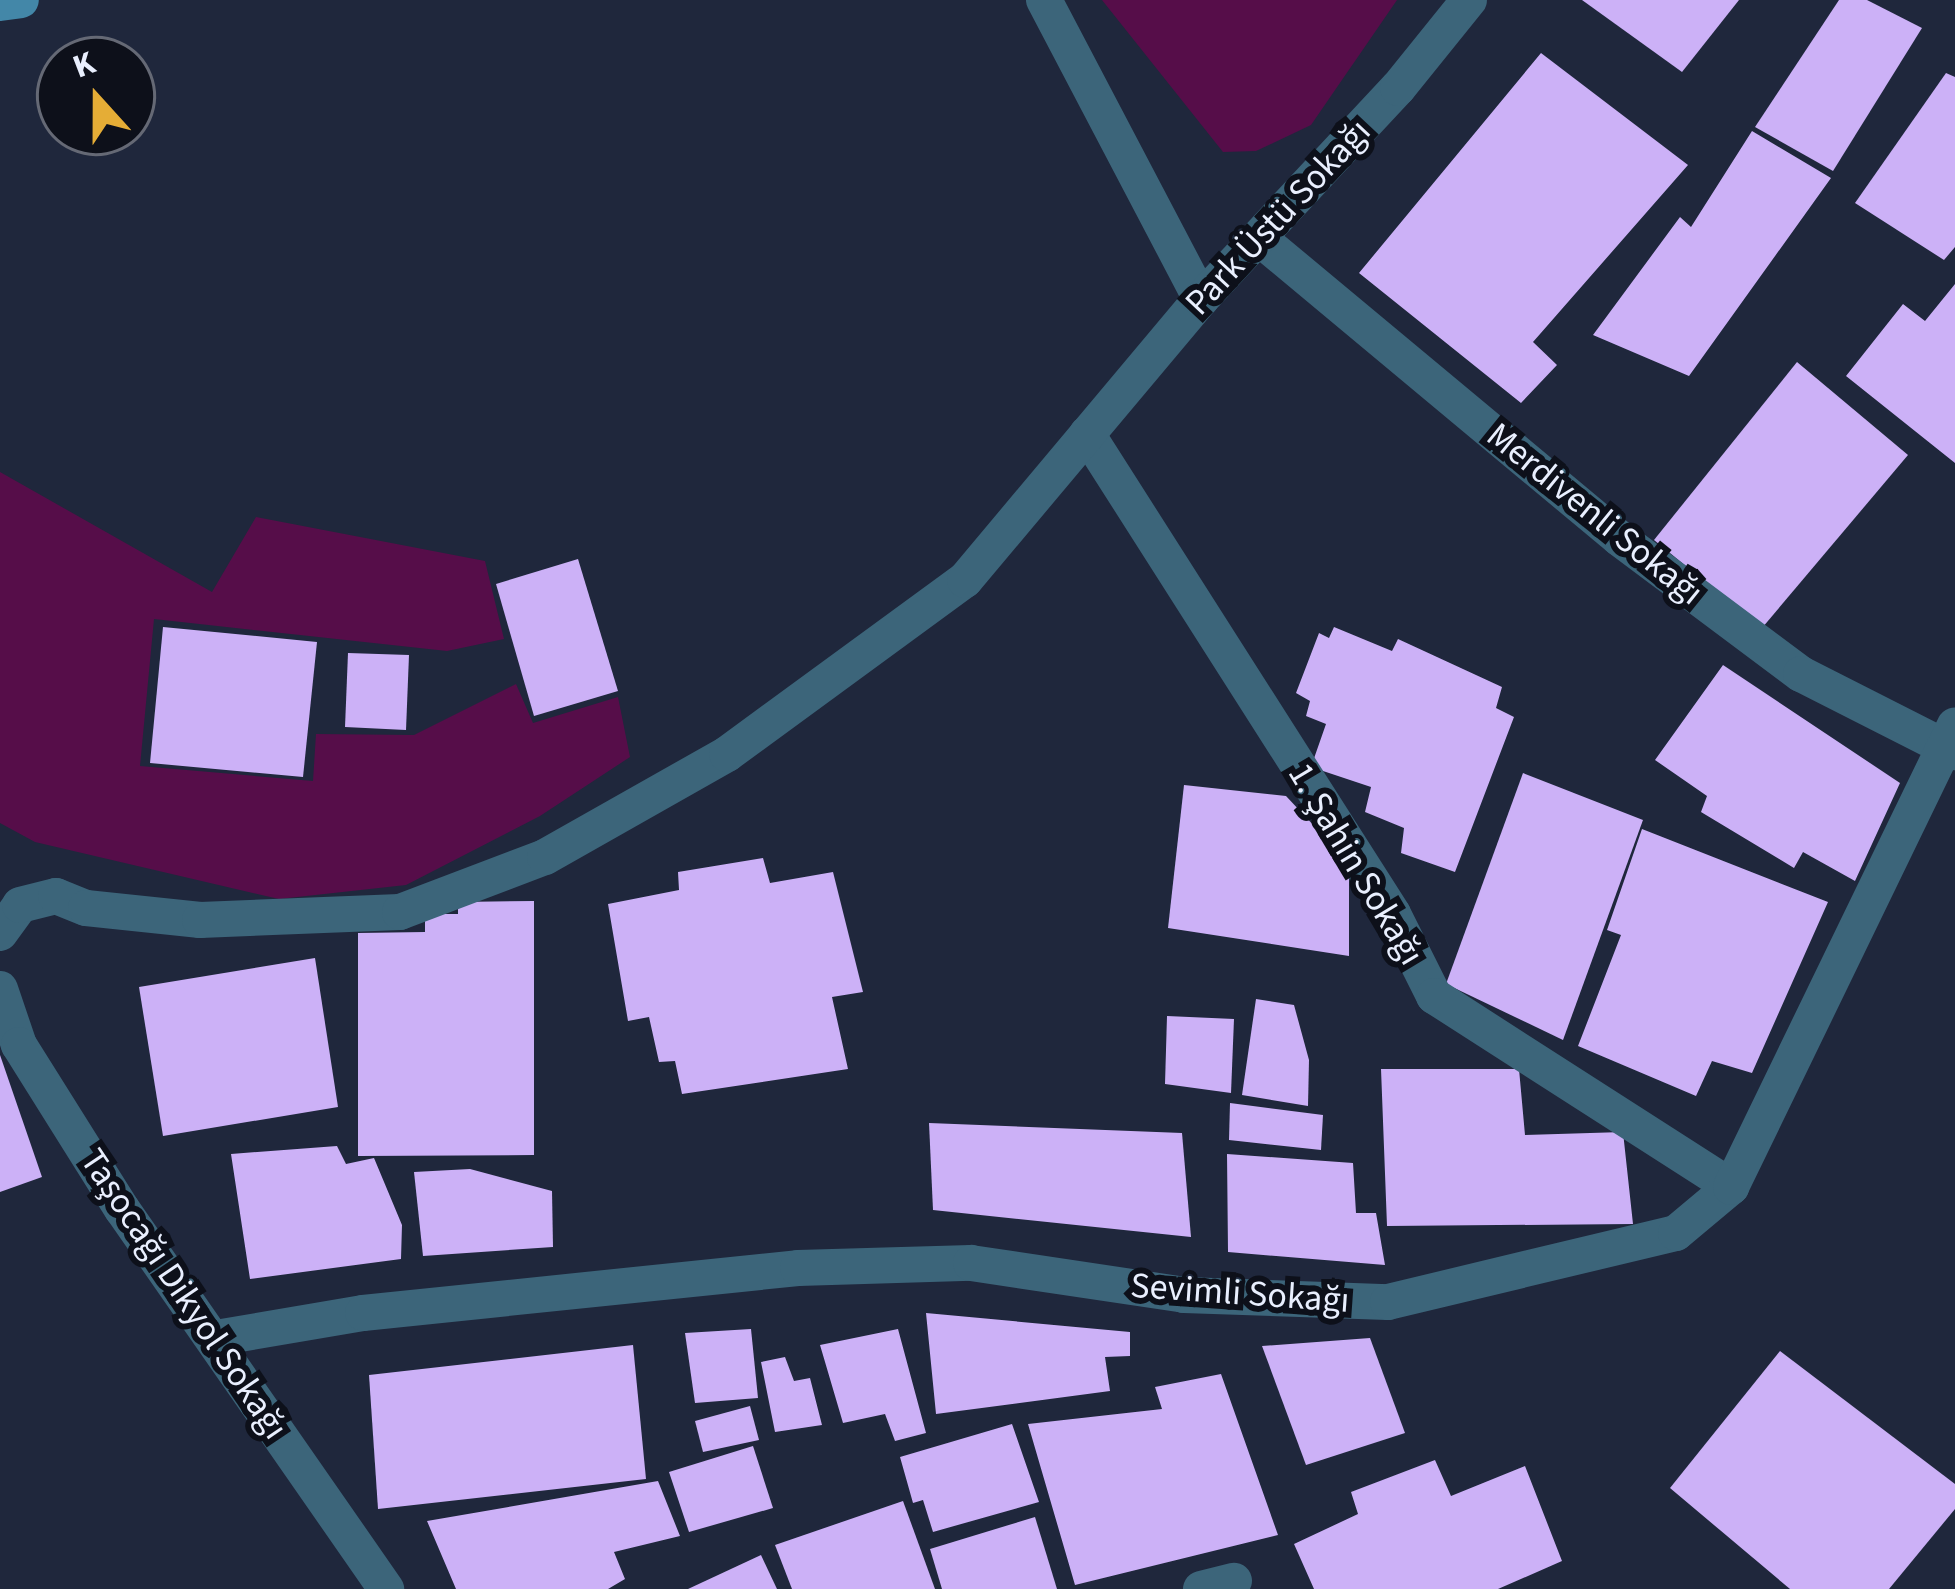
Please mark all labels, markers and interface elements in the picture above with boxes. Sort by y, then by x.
north arrow [36,36,156,156]
text: K [66,39,102,90]
street label: Park Üstü Sokağı [1176,110,1380,324]
street label: Merdivenli Sokağı [1478,414,1712,614]
street label: 1. Şahin Sokağı [1279,755,1433,973]
street label: Taşocağı Dikyol Sokağı [71,1141,297,1447]
street label: Sevimli Sokağı [1129,1264,1351,1322]

